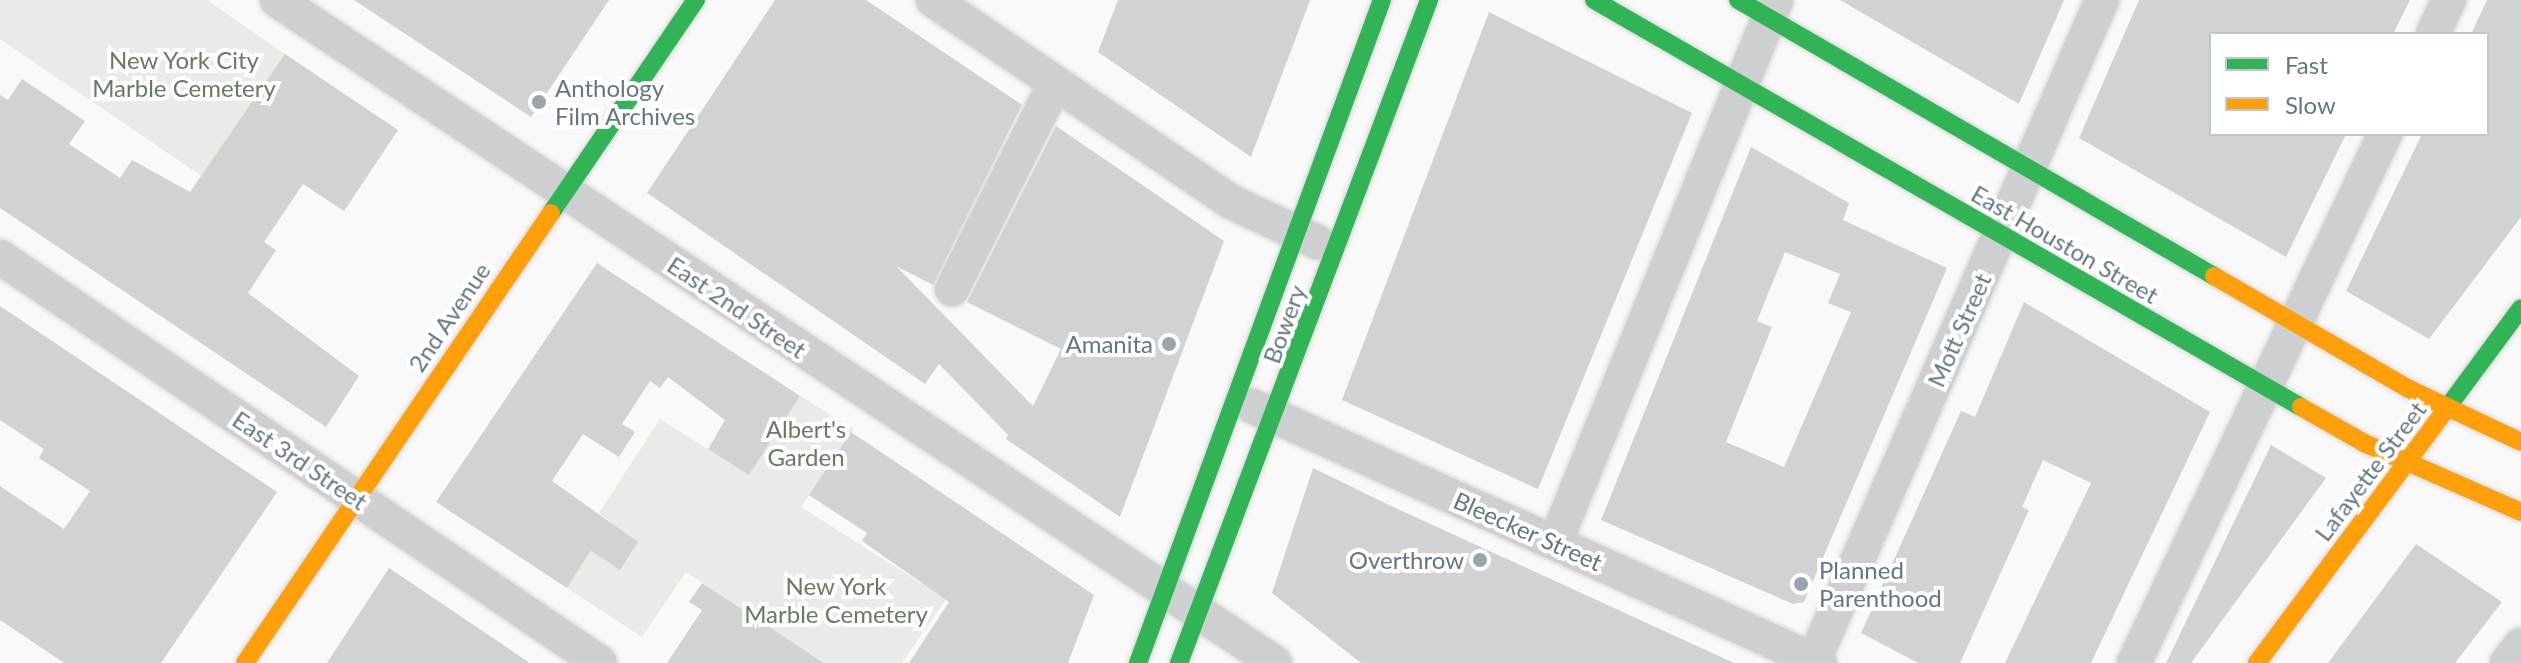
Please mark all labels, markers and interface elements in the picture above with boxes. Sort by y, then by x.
legend [2209,32,2489,136]
park label: New York City Marble Cemetery [92,46,276,102]
text: Fast [2285,50,2328,79]
place label: Anthology Film Archives [555,74,696,130]
text: Slow [2285,90,2336,119]
marker: Anthology Film Archives [530,93,548,111]
street label: East Houston Street [1966,179,2164,309]
street label: East 2nd Street [662,250,812,364]
street label: 2nd Avenue [402,257,496,377]
street label: Mott Street [1921,269,1997,391]
street label: Bowery [1257,281,1311,367]
place label: Amanita [1065,330,1153,358]
marker: Amanita [1160,335,1178,353]
street label: Lafayette Street [2308,396,2432,546]
street label: East 3rd Street [227,405,373,515]
park label: Albert's Garden [766,415,846,471]
street label: Bleecker Street [1449,485,1607,577]
place label: Overthrow [1349,546,1464,574]
marker: Overthrow [1471,551,1489,569]
place label: Planned Parenthood [1819,556,1942,612]
park label: New York Marble Cemetery [744,572,928,628]
marker: Planned Parenthood [1790,573,1812,595]

